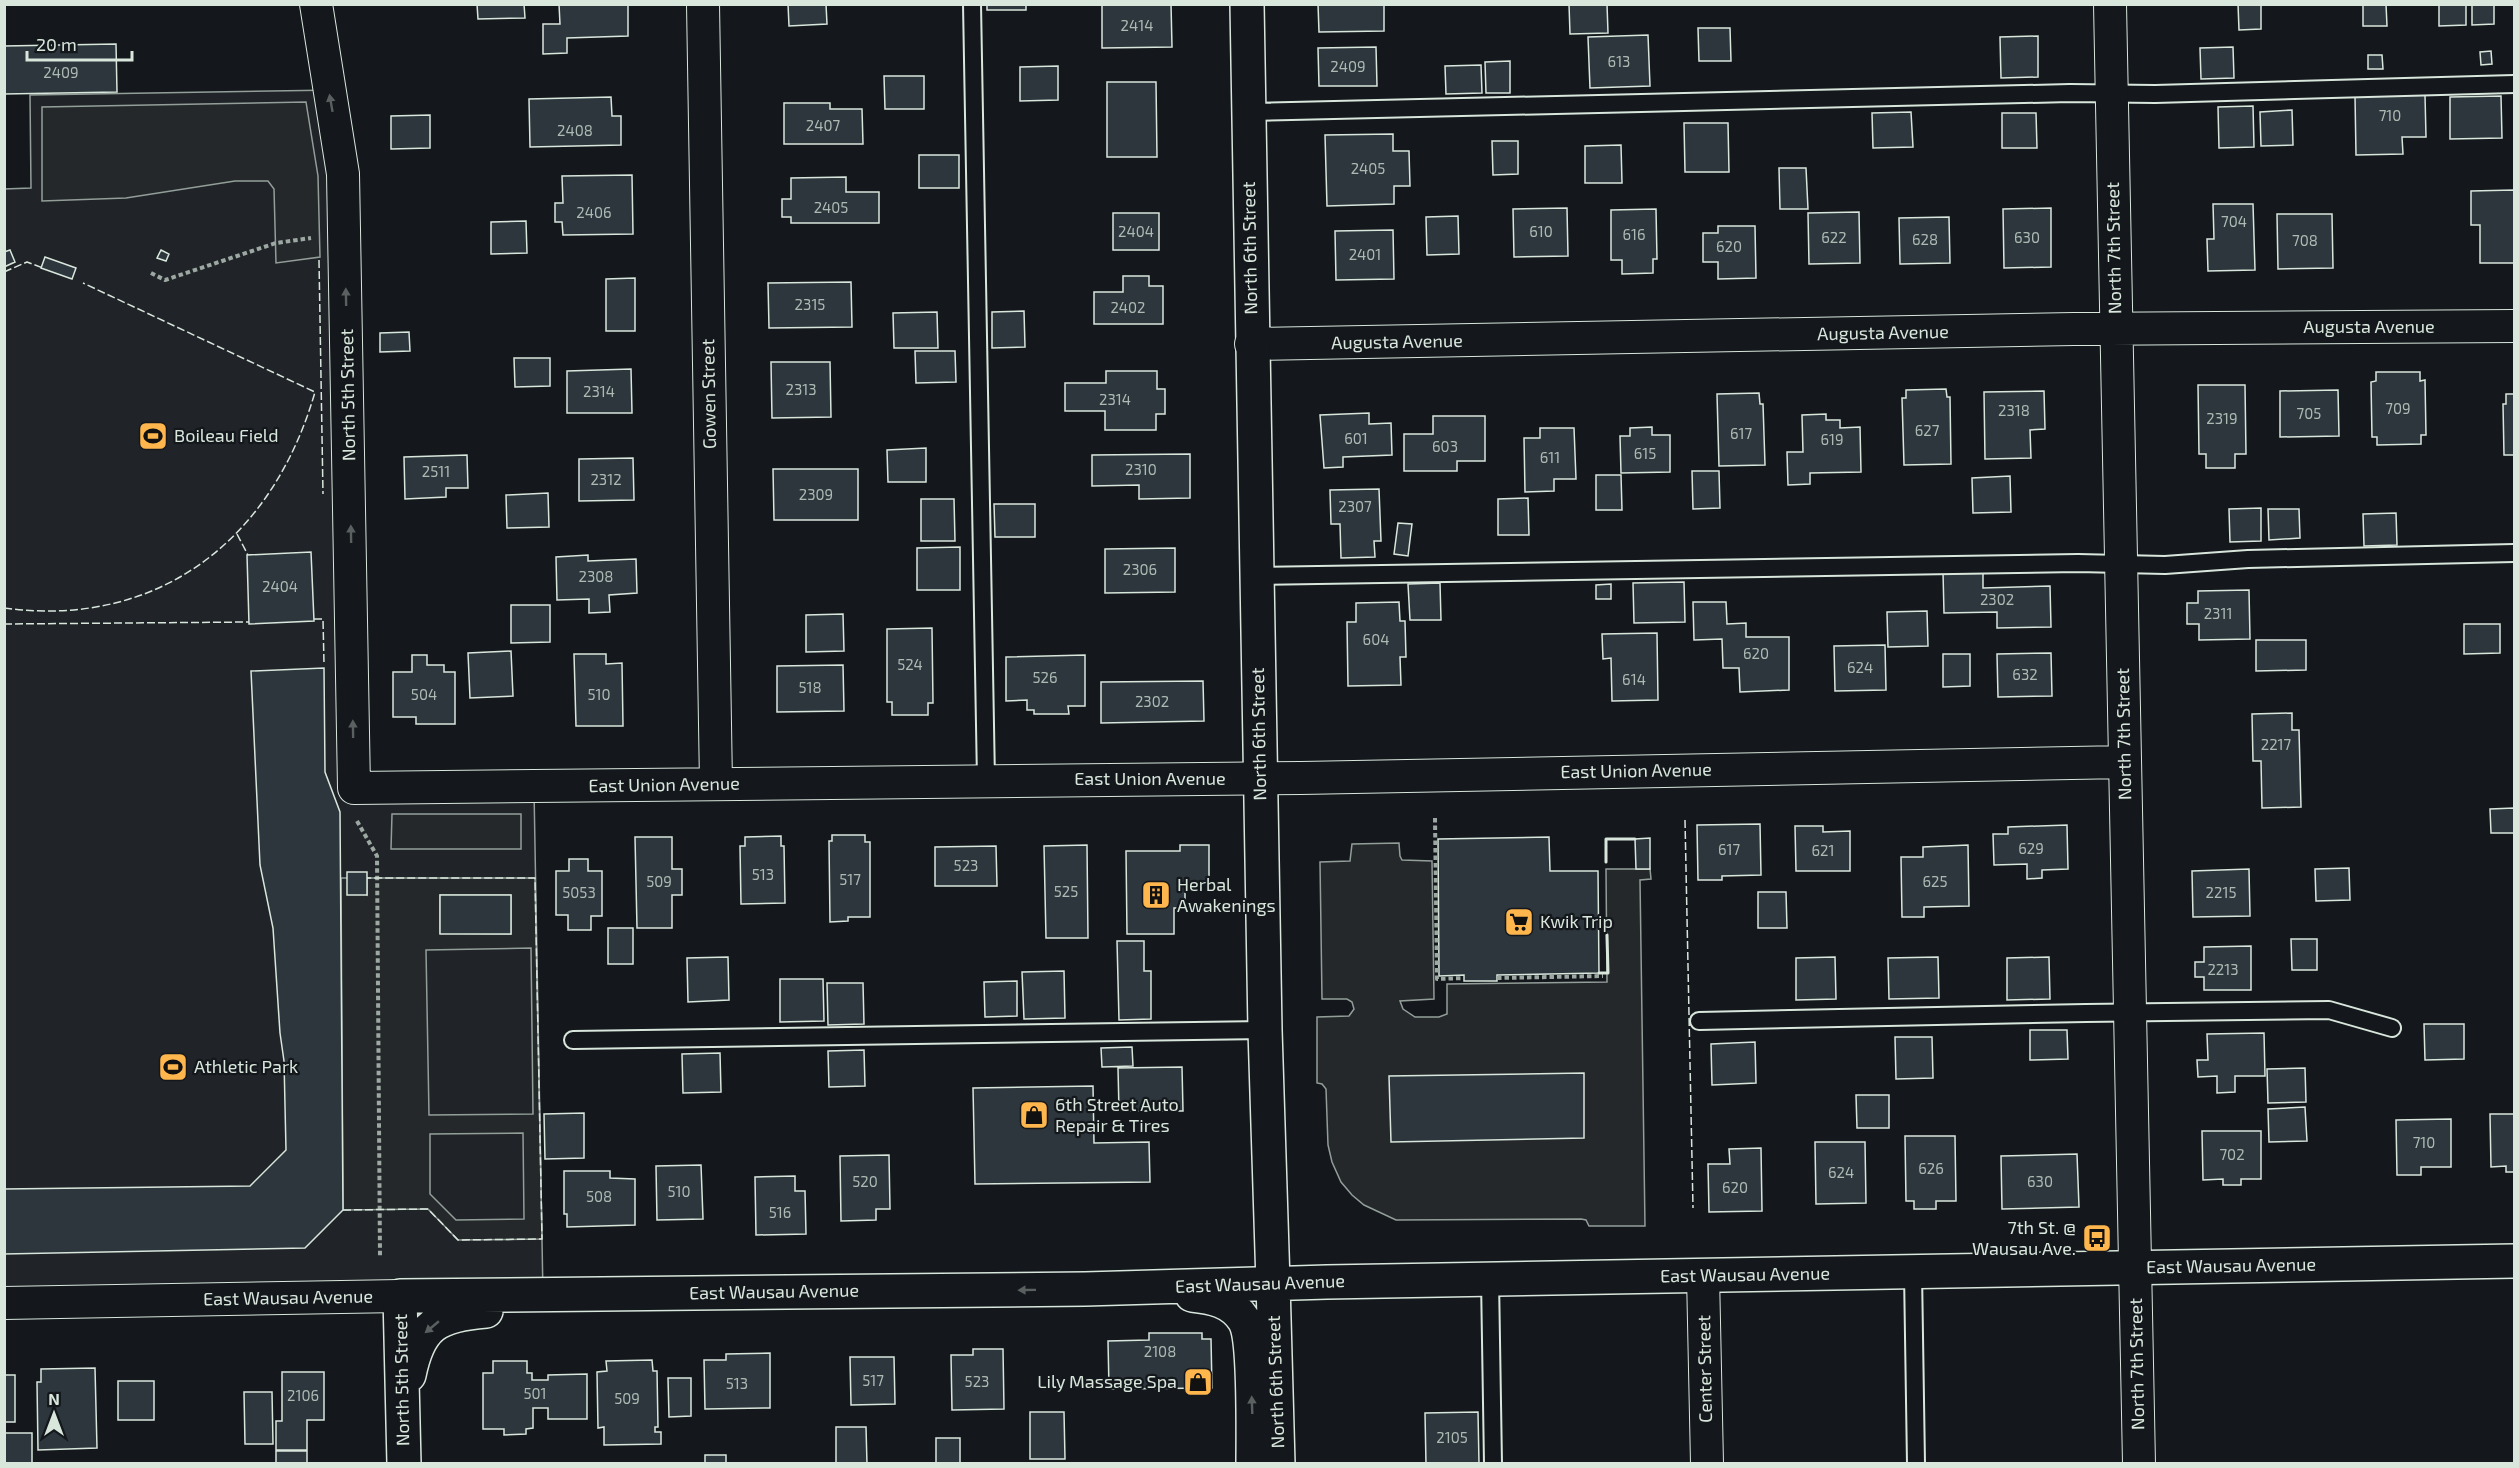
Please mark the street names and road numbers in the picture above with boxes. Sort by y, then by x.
street label: North 6th Street [1237,181,1261,315]
street label: North 7th Street [2101,182,2125,314]
street label: Augusta Avenue [2303,315,2435,337]
street label: Augusta Avenue [1817,320,1949,344]
street label: North 5th Street [335,328,359,461]
street label: Augusta Avenue [1331,329,1463,353]
street label: Gowen Street [696,338,720,449]
street label: North 6th Street [1246,667,1270,801]
street label: North 7th Street [2111,668,2135,800]
street label: East Union Avenue [1560,758,1712,782]
street label: East Union Avenue [1074,767,1226,789]
street label: East Union Avenue [588,772,740,796]
street label: East Wausau Avenue [2146,1253,2316,1277]
street label: East Wausau Avenue [1660,1262,1830,1286]
street label: East Wausau Avenue [1175,1269,1345,1297]
street label: East Wausau Avenue [689,1279,859,1303]
street label: East Wausau Avenue [203,1285,373,1309]
street label: North 7th Street [2124,1298,2148,1430]
street label: North 5th Street [389,1313,413,1446]
street label: North 6th Street [1262,1315,1288,1449]
street label: Center Street [1692,1315,1716,1423]

